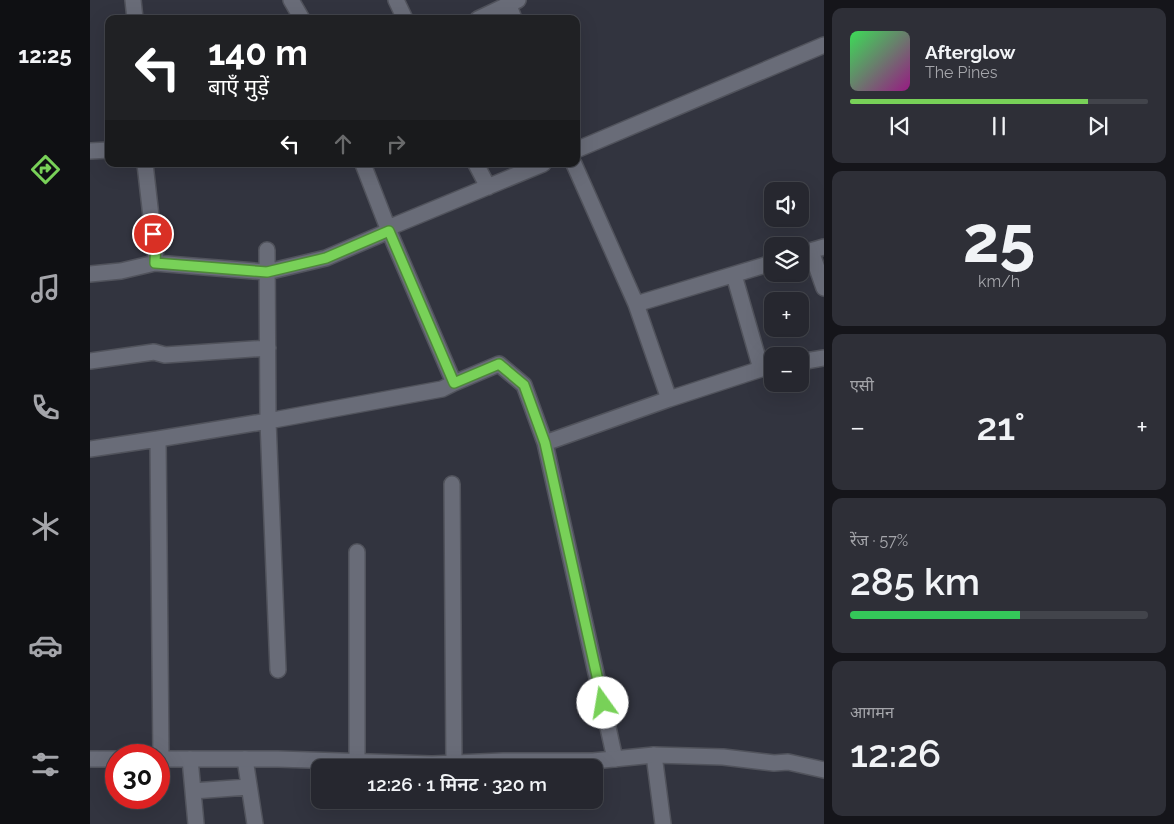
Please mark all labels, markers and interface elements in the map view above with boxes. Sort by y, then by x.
text: 140 m [208,32,308,73]
icon: left [125,35,190,100]
text: Afterglow [925,41,1015,63]
text: 12:25 [18,42,72,68]
text: The Pines [925,63,997,82]
text: बाएँ मुड़ें [208,74,269,100]
icon: previous [886,112,914,140]
icon: pause [985,112,1013,140]
icon: next [1084,112,1112,140]
icon: left [276,130,304,158]
icon: ahead [329,130,357,158]
icon: right [382,130,410,158]
icon: directions [28,152,63,187]
map controls [764,182,809,392]
button: sound [764,182,809,227]
text: 25 [963,201,1035,277]
pin [132,213,174,255]
icon: arrive [139,220,167,248]
button: layers [764,237,809,282]
icon: music [28,271,63,306]
text: km/h [978,272,1020,291]
button: + [764,292,809,337]
button: − [764,347,809,392]
text: एसी [850,376,874,395]
icon: phone [28,390,63,425]
text: 21° [976,404,1025,449]
text: − [850,411,865,444]
text: + [1136,411,1148,444]
icon: climate [28,509,63,544]
text: रेंज · 57% [850,531,908,550]
text: 285 km [850,559,980,604]
icon: car [28,628,63,663]
position arrow [576,676,628,728]
text: आगमन [850,703,894,722]
text: 12:26 [850,731,941,776]
speed limit sign: 30 [105,744,170,809]
icon: filters [28,747,63,782]
text: 12:26 · 1 मिनट · 320 m [367,773,547,795]

